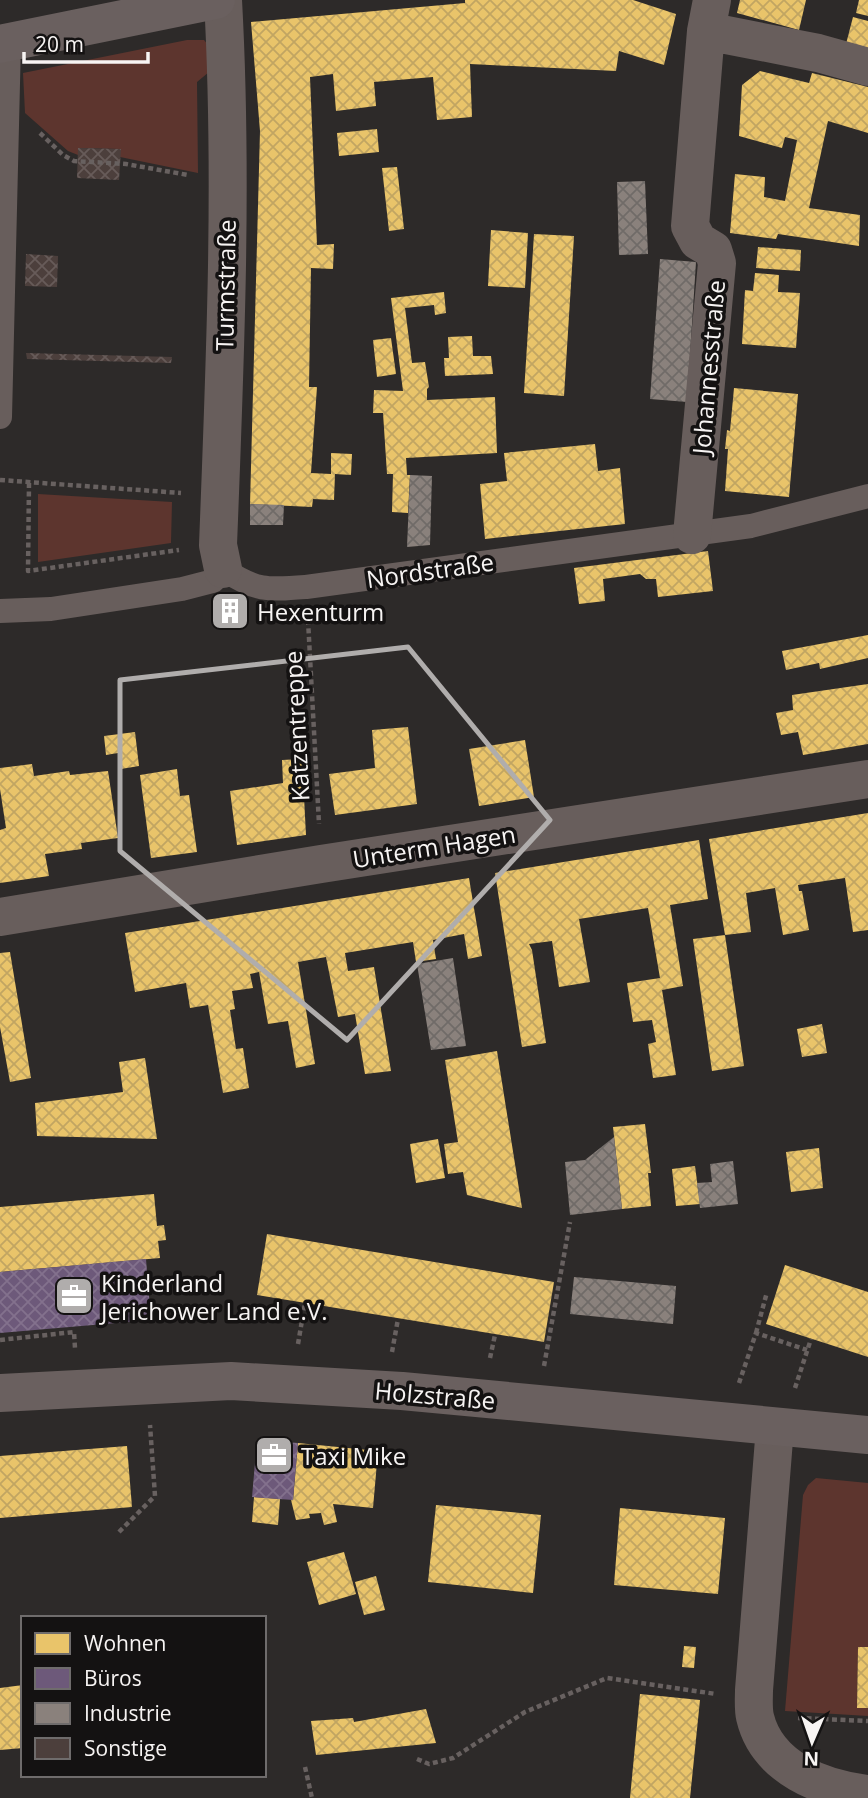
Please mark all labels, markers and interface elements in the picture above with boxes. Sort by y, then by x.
scale bar [24,21,149,65]
text: 20 m [35,30,84,58]
street label: Turmstraße [207,219,243,351]
street label: Johannesstraße [684,278,732,458]
street label: Nordstraße [364,545,496,595]
building icon: Hexenturm [209,590,251,632]
place label: Hexenturm [257,595,384,628]
street label: Katzentreppe [276,650,316,802]
street label: Unterm Hagen [350,817,518,875]
place label: Kinderland Jerichower Land e.V. [99,1266,327,1327]
office icon: Kinderland Jerichower Land e.V. [53,1275,95,1317]
street label: Holzstraße [373,1373,497,1417]
office icon: Taxi Mike [253,1434,295,1476]
place label: Taxi Mike [301,1439,406,1472]
legend [21,1616,266,1777]
text: Wohnen [84,1629,166,1657]
text: Büros [84,1664,142,1692]
text: Industrie [84,1699,172,1727]
north arrow [777,1707,847,1777]
text: Sonstige [84,1734,167,1762]
text: N [803,1746,820,1772]

